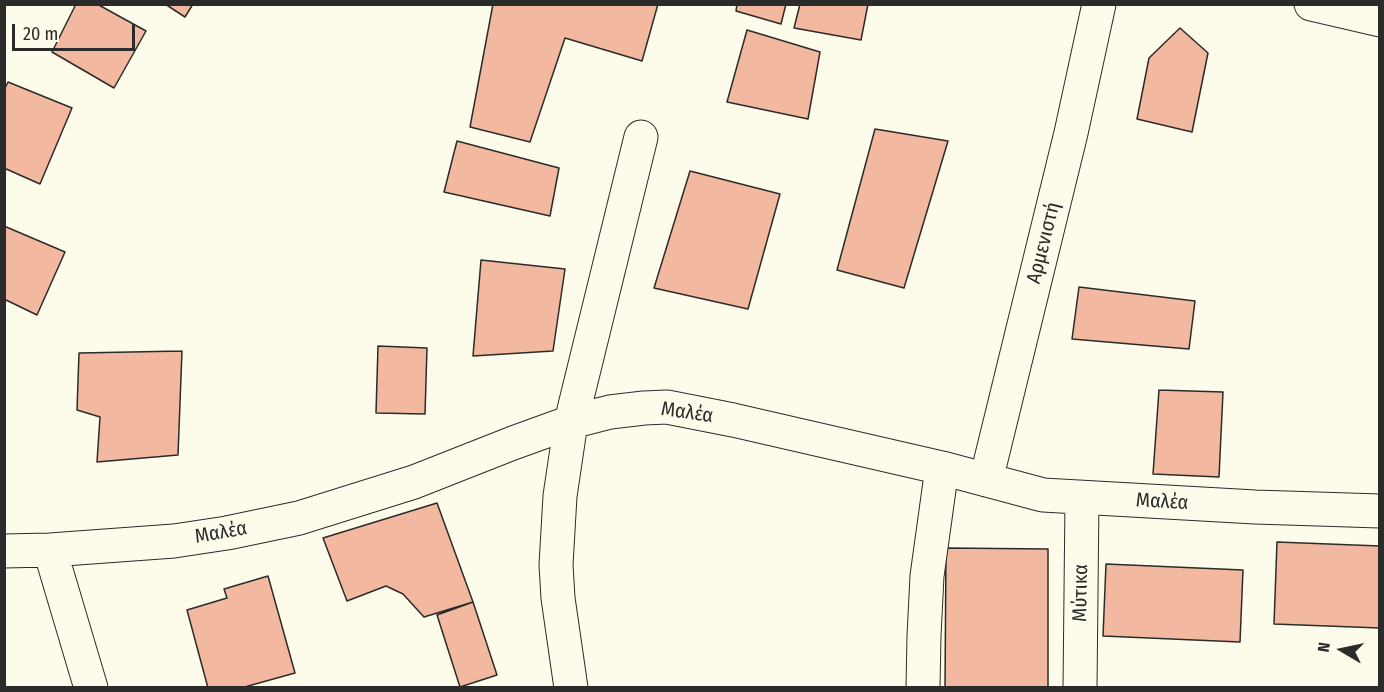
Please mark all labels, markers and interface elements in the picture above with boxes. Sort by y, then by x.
scale bar [15,12,138,50]
text: 20 m [23,23,58,45]
street label: Αρμενιστή [1022,200,1066,286]
street label: Μαλέα [659,397,715,429]
street label: Μαλέα [1135,489,1189,515]
street label: Μαλέα [193,517,249,549]
street label: Μύτικα [1068,564,1094,622]
north arrow [1312,620,1372,680]
text: N [1314,641,1334,653]

